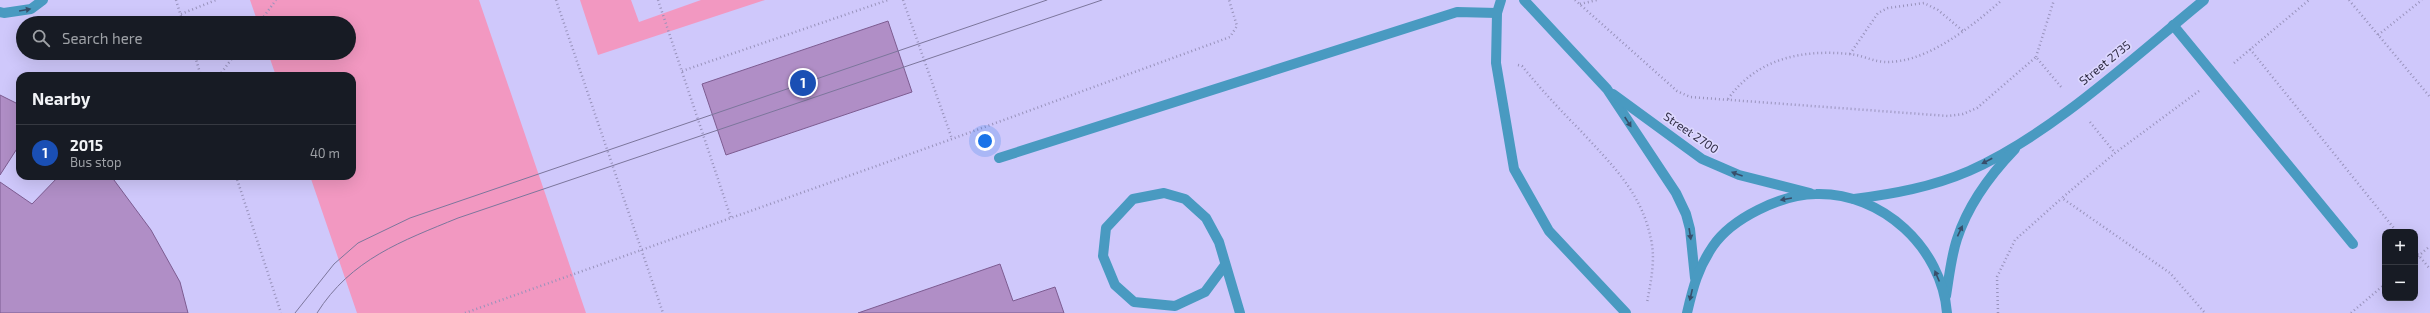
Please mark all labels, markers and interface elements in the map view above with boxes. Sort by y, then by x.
one-way arrow [19,7,31,13]
search box [16,16,356,60]
icon: search [30,27,52,49]
text: Search here [62,29,143,47]
street label: Street 2735 [2076,37,2133,87]
pin: 1 [790,68,816,98]
text: Nearby [32,88,90,108]
street label: Street 2700 [1661,109,1722,156]
one-way arrow [1624,117,1632,127]
your location [975,131,995,151]
text: 2015 [70,136,103,154]
text: 1 [42,145,48,161]
text: 40 m [310,145,340,161]
text: Bus stop [70,154,121,170]
one-way arrow [1981,158,1993,164]
one-way arrow [1730,170,1742,176]
one-way arrow [1780,196,1793,202]
one-way arrow [1957,226,1963,237]
one-way arrow [1687,228,1693,241]
map controls [2382,229,2418,301]
button: + [2382,229,2418,265]
button: − [2382,265,2418,301]
one-way arrow [1934,269,1940,281]
one-way arrow [1687,289,1693,302]

